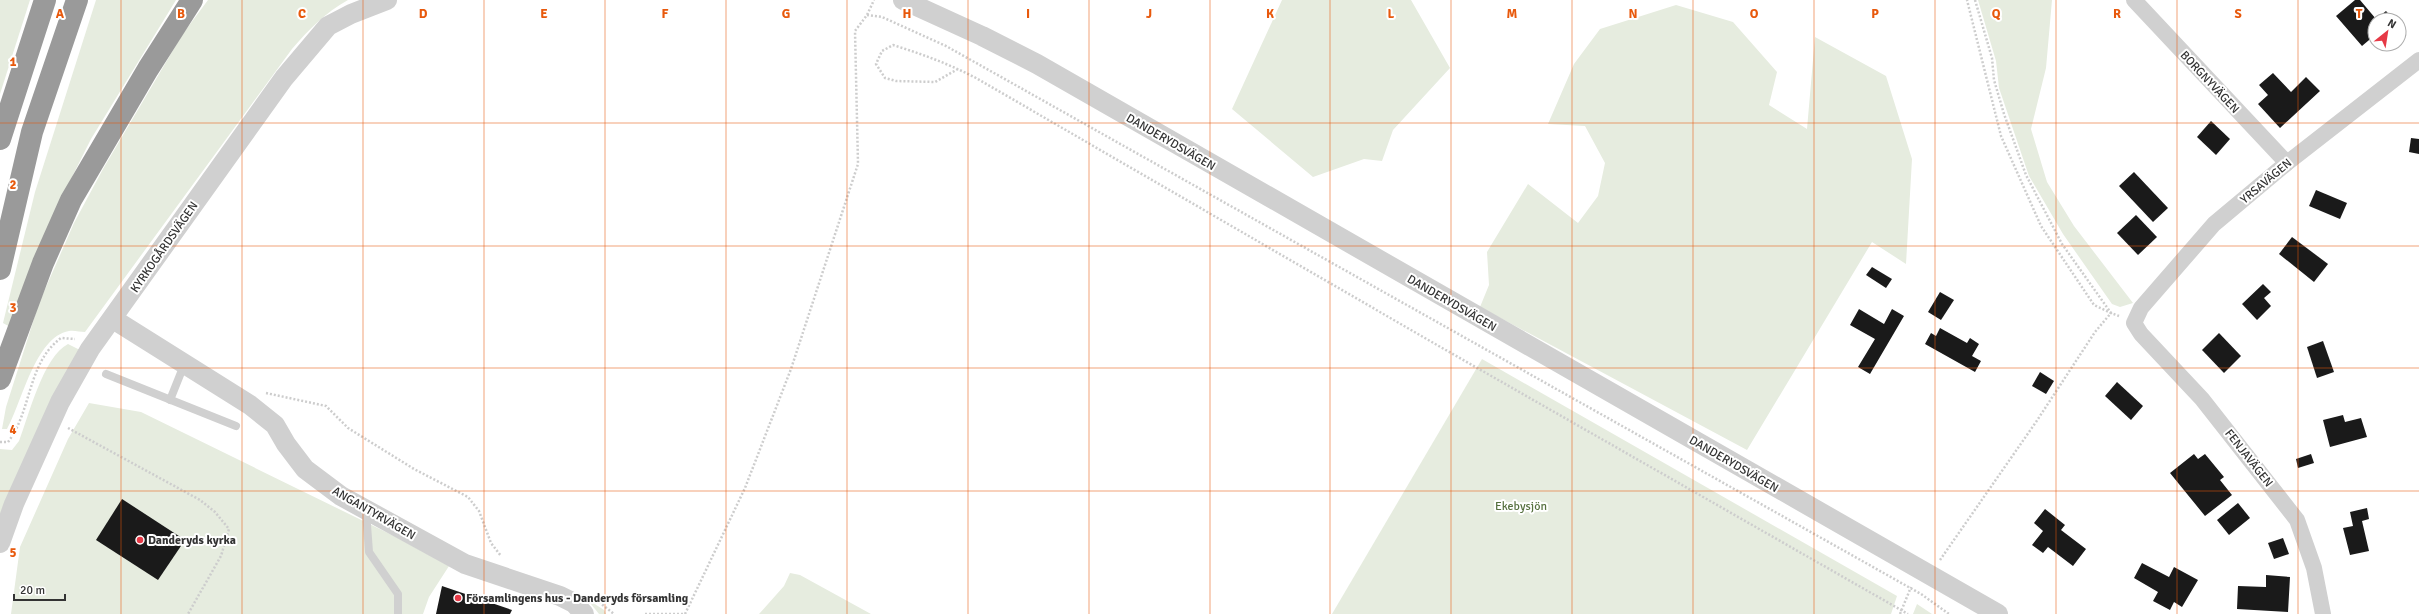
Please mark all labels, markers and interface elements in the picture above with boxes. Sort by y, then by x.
text: A [56,6,65,22]
text: B [177,6,185,22]
text: C [298,6,306,22]
text: D [419,6,428,22]
text: E [540,6,548,22]
text: F [662,6,669,22]
text: G [782,6,790,22]
text: H [903,6,911,22]
text: I [1026,6,1030,22]
text: J [1146,6,1152,22]
text: K [1266,6,1274,22]
text: L [1388,6,1395,22]
text: M [1507,6,1518,22]
text: N [1628,6,1638,22]
text: O [1750,6,1759,22]
text: P [1871,6,1879,22]
text: Q [1992,6,2001,22]
text: R [2113,6,2121,22]
text: S [2234,6,2242,22]
text: T [2356,6,2363,22]
north arrow [2367,12,2407,52]
text: N [2385,16,2398,31]
street label: BORGNYVÄGEN [2177,48,2242,117]
text: 1 [9,54,17,70]
street label: DANDERYDSVÄGEN [1123,111,1218,174]
street label: YRSAVÄGEN [2237,155,2295,207]
text: 2 [9,177,17,193]
street label: KYRKOGÅRDSVÄGEN [127,199,201,296]
street label: DANDERYDSVÄGEN [1404,272,1499,335]
text: 3 [9,300,17,316]
text: 4 [9,422,17,438]
street label: FENJAVÄGEN [2221,426,2276,490]
street label: DANDERYDSVÄGEN [1686,433,1781,496]
street label: ANGANTYRVÄGEN [329,483,418,543]
park label: Ekebysjön [1495,499,1547,514]
place label: Danderyds kyrka [148,533,236,548]
marker: Danderyds kyrka [135,535,145,545]
text: 5 [9,545,17,561]
scale bar [14,576,65,602]
text: 20 m [20,583,45,598]
place label: Församlingens hus - Danderyds församling [466,591,689,606]
marker: Församlingens hus - Danderyds församling [453,593,463,603]

